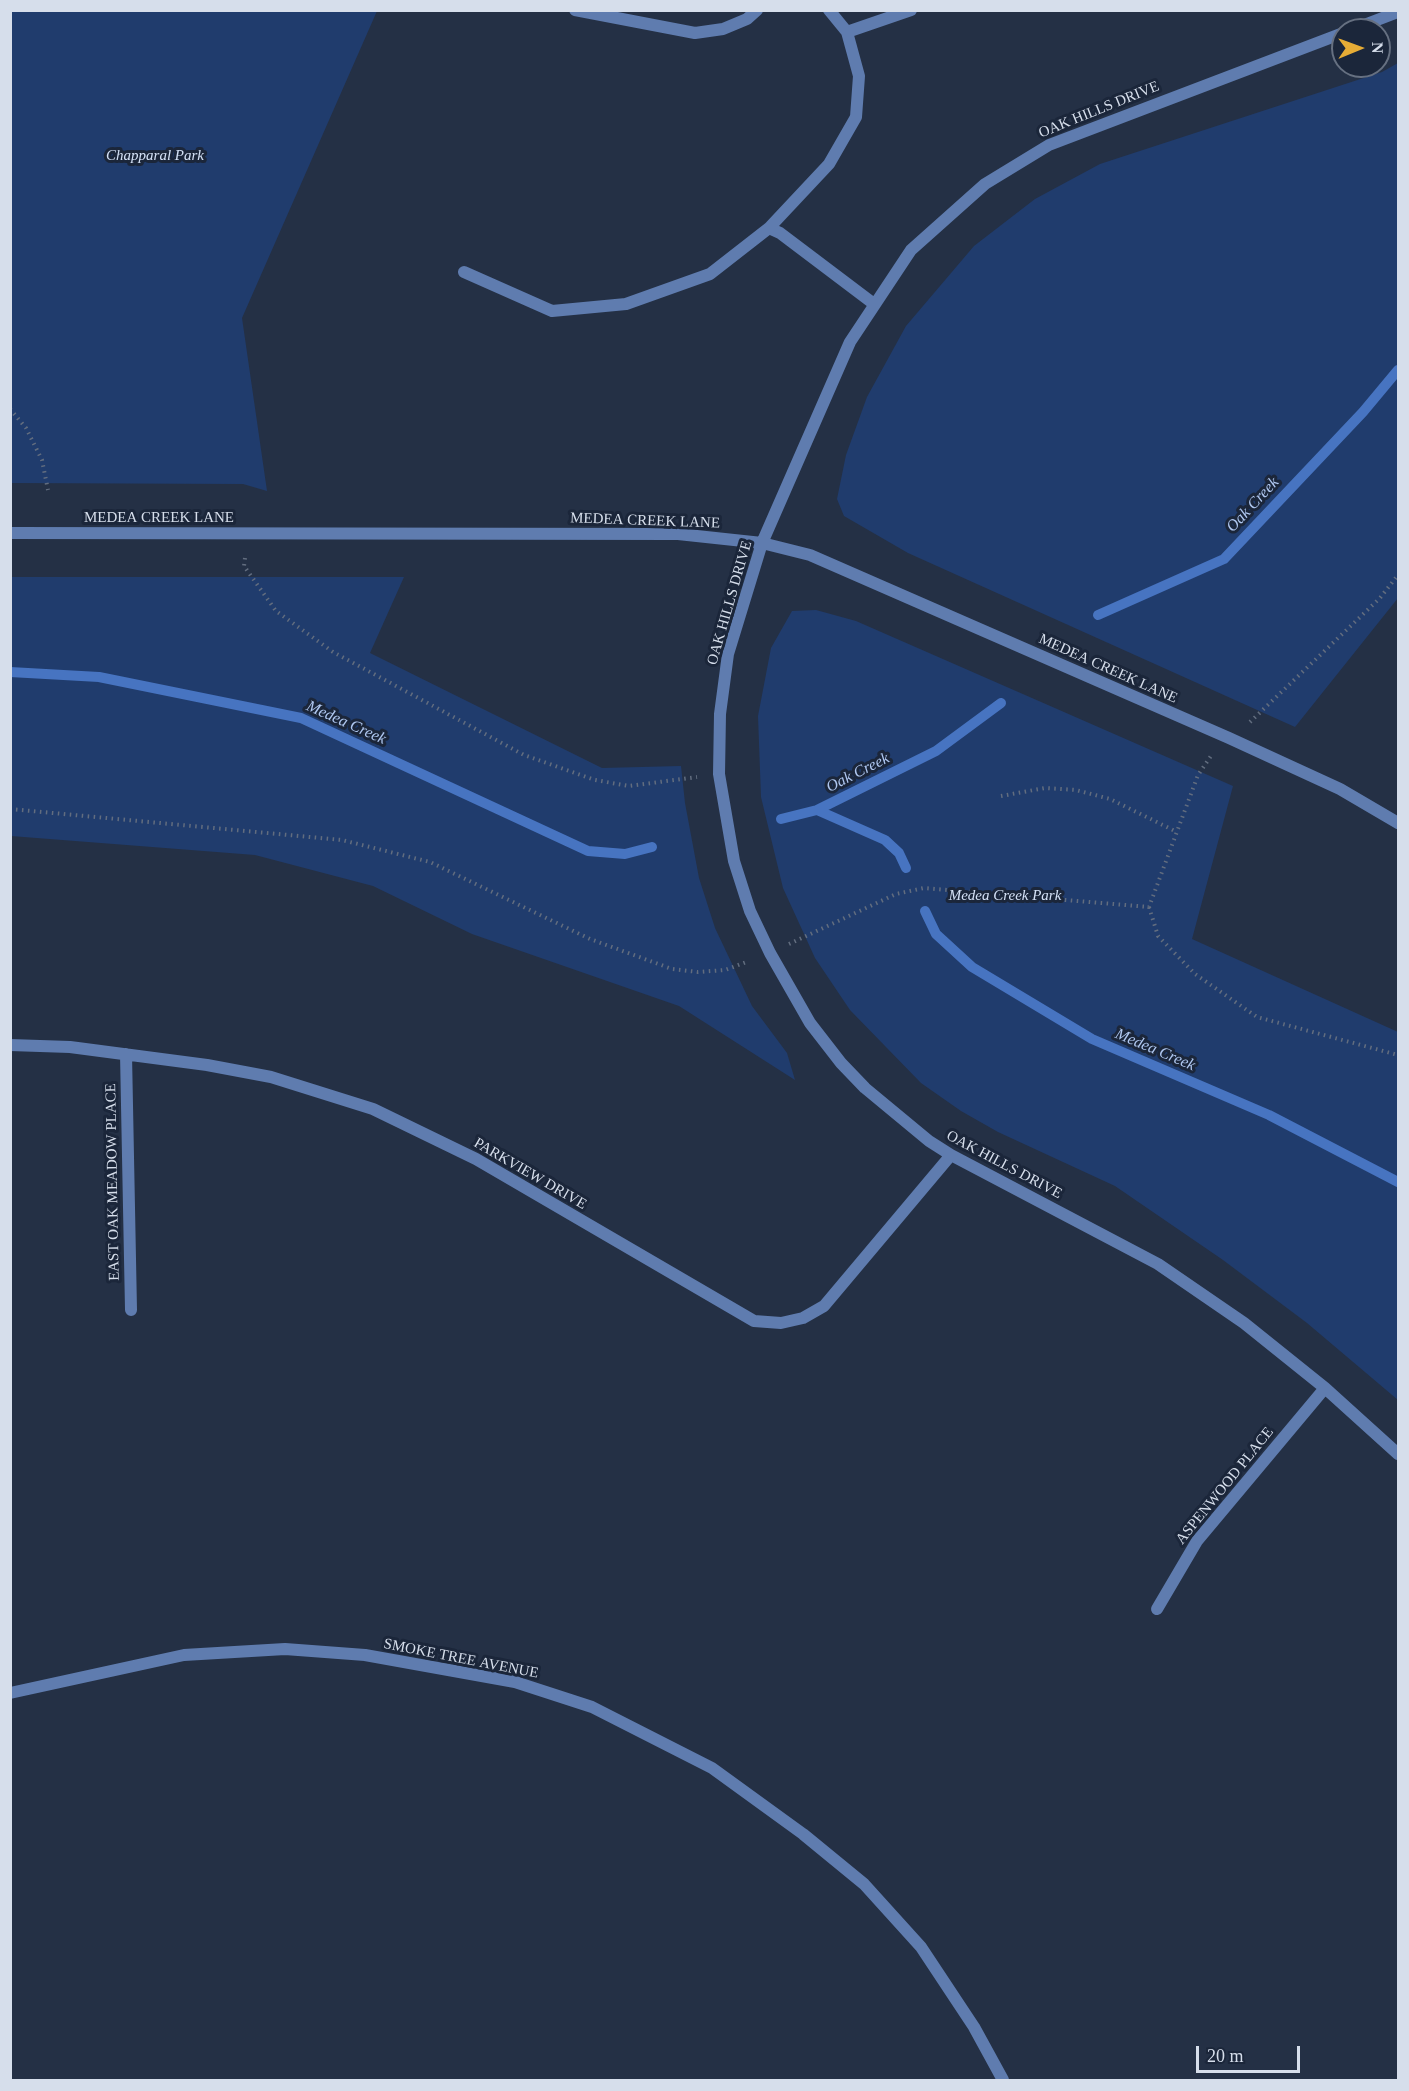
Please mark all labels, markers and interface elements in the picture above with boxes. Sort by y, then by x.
north arrow [1331,18,1391,78]
text: N [1369,42,1386,54]
street label: OAK HILLS DRIVE [1036,78,1162,142]
park label: Chapparal Park [106,147,204,165]
water label: Oak Creek [1223,473,1283,537]
street label: MEDEA CREEK LANE [84,509,234,527]
street label: MEDEA CREEK LANE [570,509,720,533]
street label: OAK HILLS DRIVE [704,539,756,667]
street label: MEDEA CREEK LANE [1036,630,1180,708]
water label: Medea Creek [303,697,389,749]
water label: Oak Creek [823,749,893,797]
park label: Medea Creek Park [949,887,1061,905]
water label: Medea Creek [1112,1025,1198,1075]
street label: EAST OAK MEADOW PLACE [102,1083,124,1281]
street label: OAK HILLS DRIVE [943,1127,1065,1203]
street label: PARKVIEW DRIVE [470,1134,590,1214]
street label: ASPENWOOD PLACE [1172,1424,1278,1548]
street label: SMOKE TREE AVENUE [382,1635,540,1683]
scale bar [1199,2034,1302,2072]
text: 20 m [1207,2046,1244,2066]

